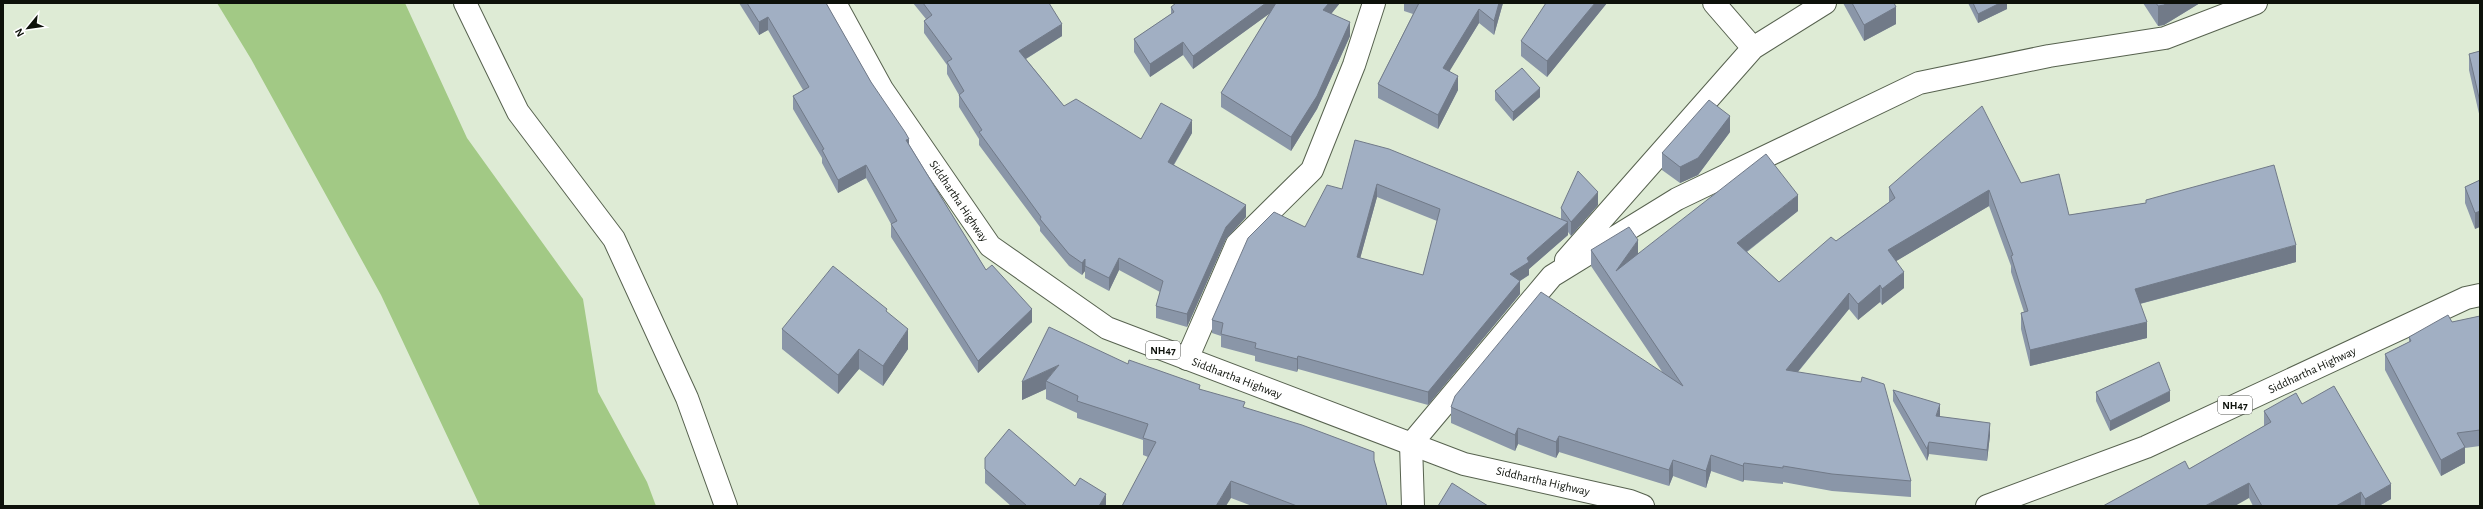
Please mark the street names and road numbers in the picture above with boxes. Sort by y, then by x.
street label: Siddhartha Highway [926,158,991,245]
road number: NH47 [1146,341,1180,359]
street label: Siddhartha Highway [2266,344,2358,397]
street label: Siddhartha Highway [1190,355,1284,402]
road number: NH47 [2218,396,2252,414]
street label: Siddhartha Highway [1495,464,1591,499]

